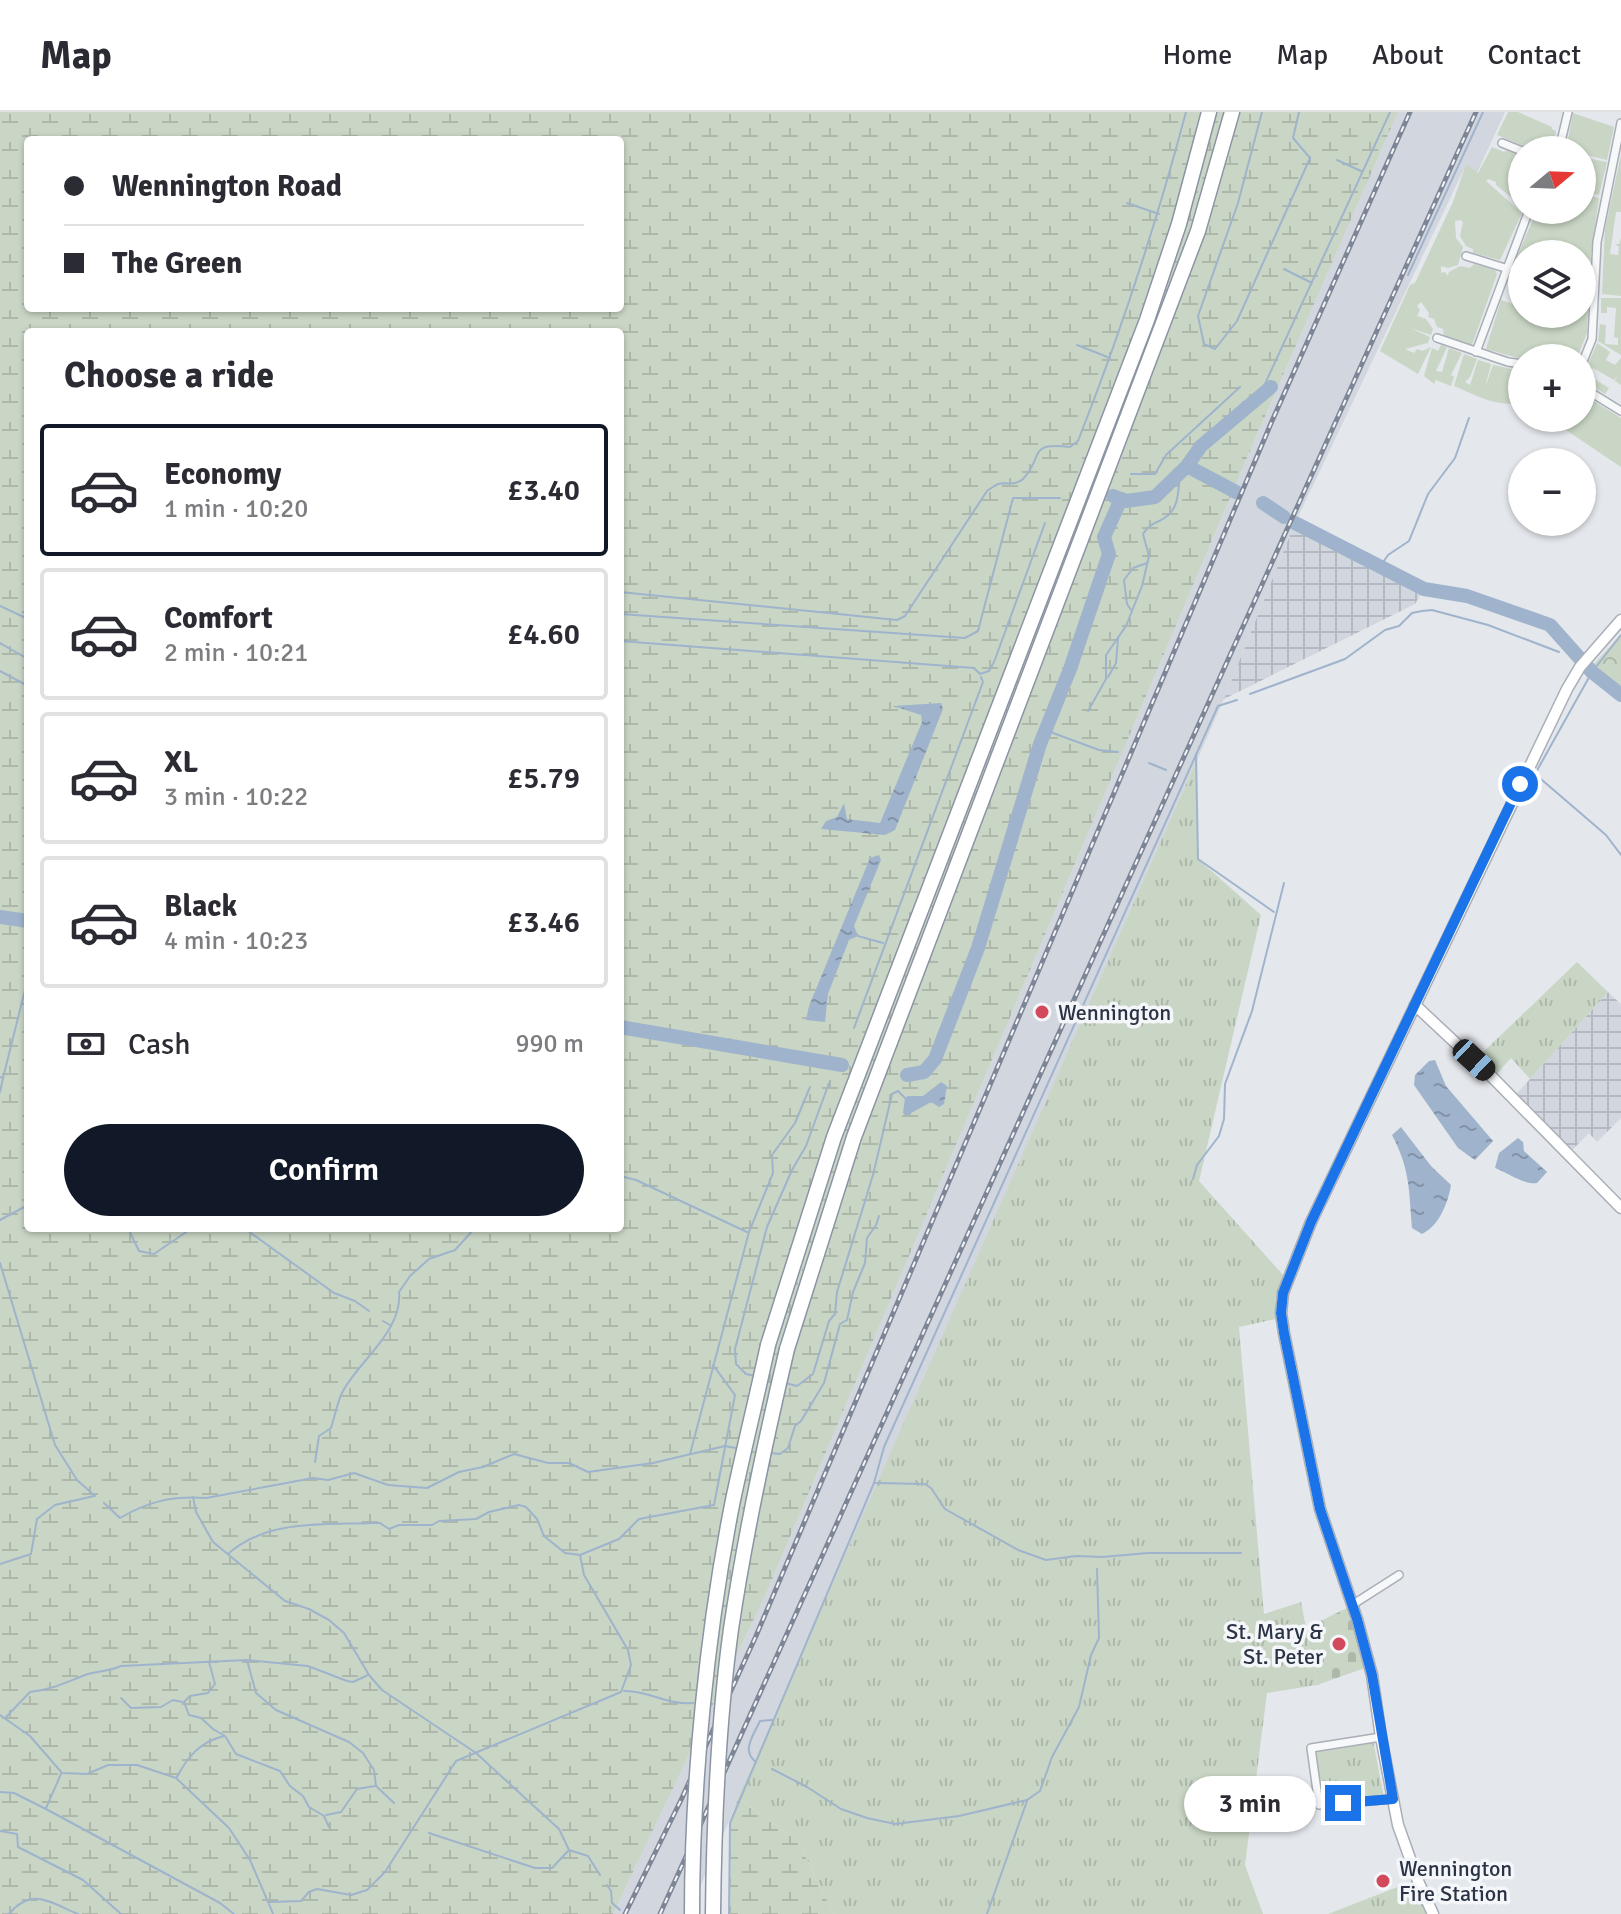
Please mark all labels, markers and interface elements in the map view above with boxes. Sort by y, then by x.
text: Map [40,32,112,79]
text: Home [1163,38,1232,72]
text: Map [1276,38,1328,72]
text: About [1372,38,1444,72]
text: Contact [1488,38,1581,72]
north arrow [1508,136,1596,224]
map controls [1508,136,1596,536]
text: Wennington Road [112,168,342,205]
button: layers [1508,240,1596,328]
text: The Green [112,245,242,282]
button: + [1508,344,1596,432]
text: Choose a ride [64,353,274,398]
button: − [1508,448,1596,536]
icon: car [68,454,140,526]
text: Economy [164,456,281,493]
text: £3.40 [507,472,580,509]
text: 1 min · 10:20 [164,493,308,525]
icon: car [68,598,140,670]
text: Comfort [164,600,273,637]
text: £4.60 [507,616,580,653]
text: 2 min · 10:21 [164,637,308,669]
icon: car [68,742,140,814]
text: XL [164,744,198,781]
text: £5.79 [507,760,580,797]
route start [1502,766,1538,802]
text: 3 min · 10:22 [164,781,308,813]
icon: car [68,886,140,958]
text: Black [164,888,237,925]
text: £3.46 [507,904,580,941]
text: 4 min · 10:23 [164,925,308,957]
place label: Wennington [1058,999,1171,1026]
marker: Wennington [1033,1003,1051,1021]
icon: cash [64,1022,108,1066]
text: Cash [128,1026,191,1063]
text: 990 m [515,1028,584,1060]
car [1448,1035,1500,1085]
button: Confirm [64,1124,584,1216]
place label: St. Mary & St. Peter [1226,1618,1323,1670]
marker: St. Mary & St. Peter [1330,1635,1348,1653]
callout: 3 min [1183,1775,1315,1831]
route end [1325,1785,1361,1821]
text: 3 min [1219,1788,1281,1820]
place label: Wennington Fire Station [1399,1855,1512,1907]
marker: Wennington Fire Station [1374,1872,1392,1890]

